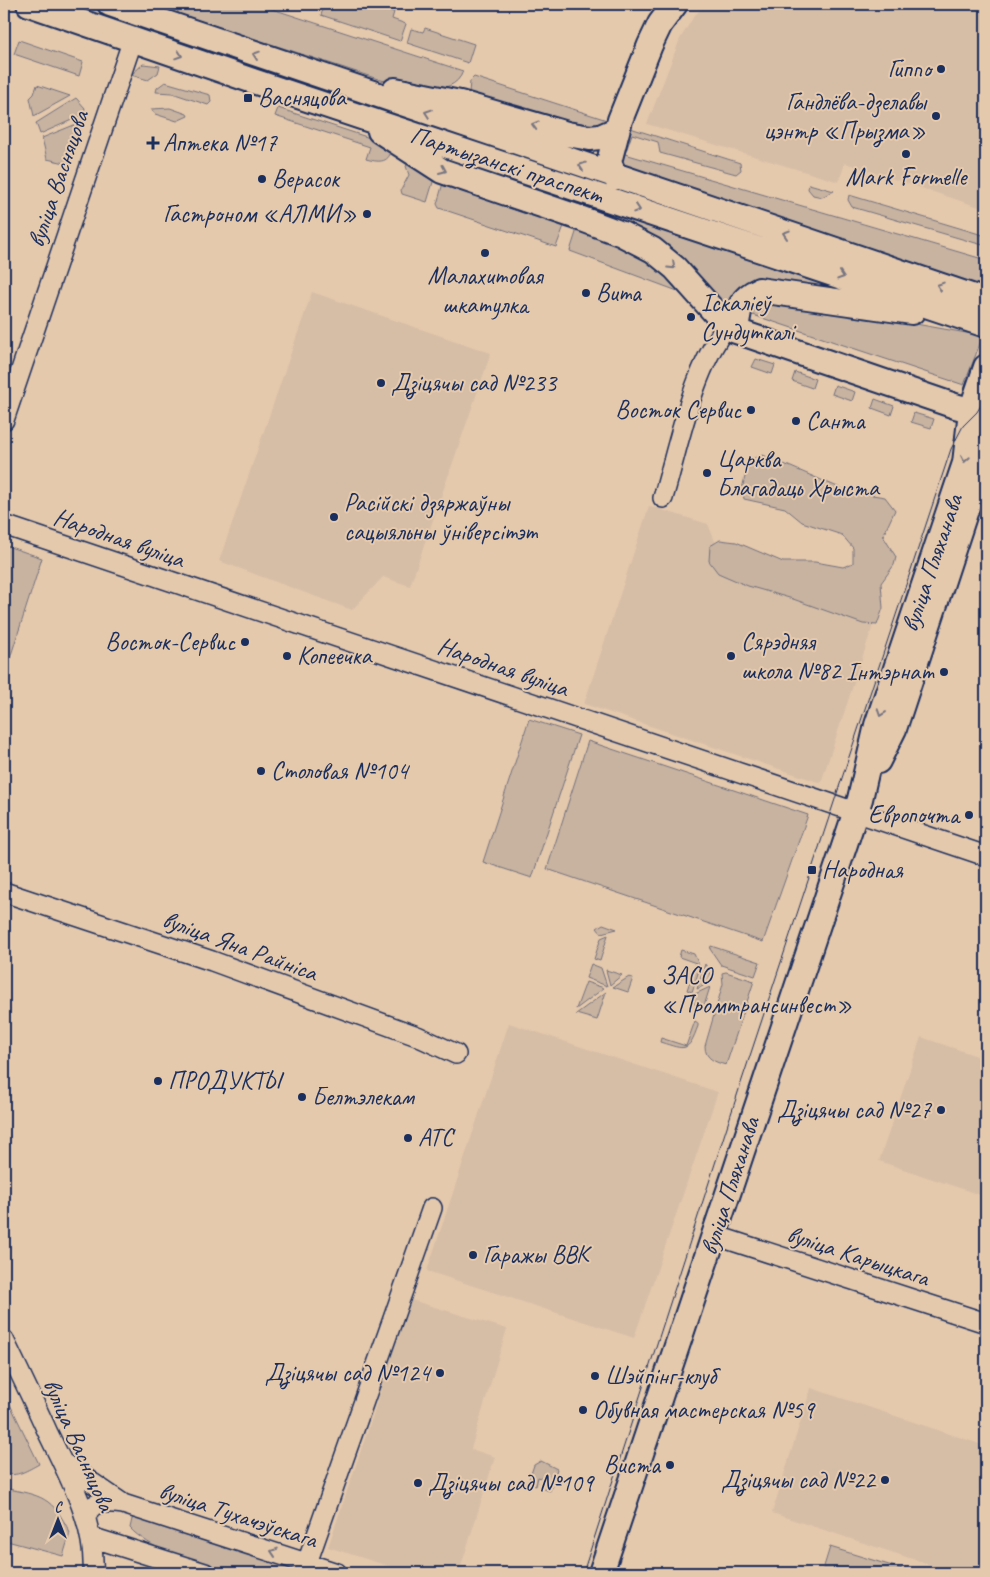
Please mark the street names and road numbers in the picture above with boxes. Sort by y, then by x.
street label: вуліца Васняцова [20,105,97,251]
street label: Партызанскі праспект [406,119,609,213]
street label: вуліца Пляханава [894,488,971,636]
street label: Народная вуліца [49,501,191,576]
street label: Народная вуліца [433,630,575,705]
street label: вуліца Яна Райніса [158,903,324,990]
street label: вуліца Пляханава [693,1111,768,1259]
street label: вуліца Карыцкага [783,1218,935,1295]
street label: вуліца Васняцова [35,1374,123,1518]
street label: вуліца Тухачэўскага [155,1474,323,1556]

